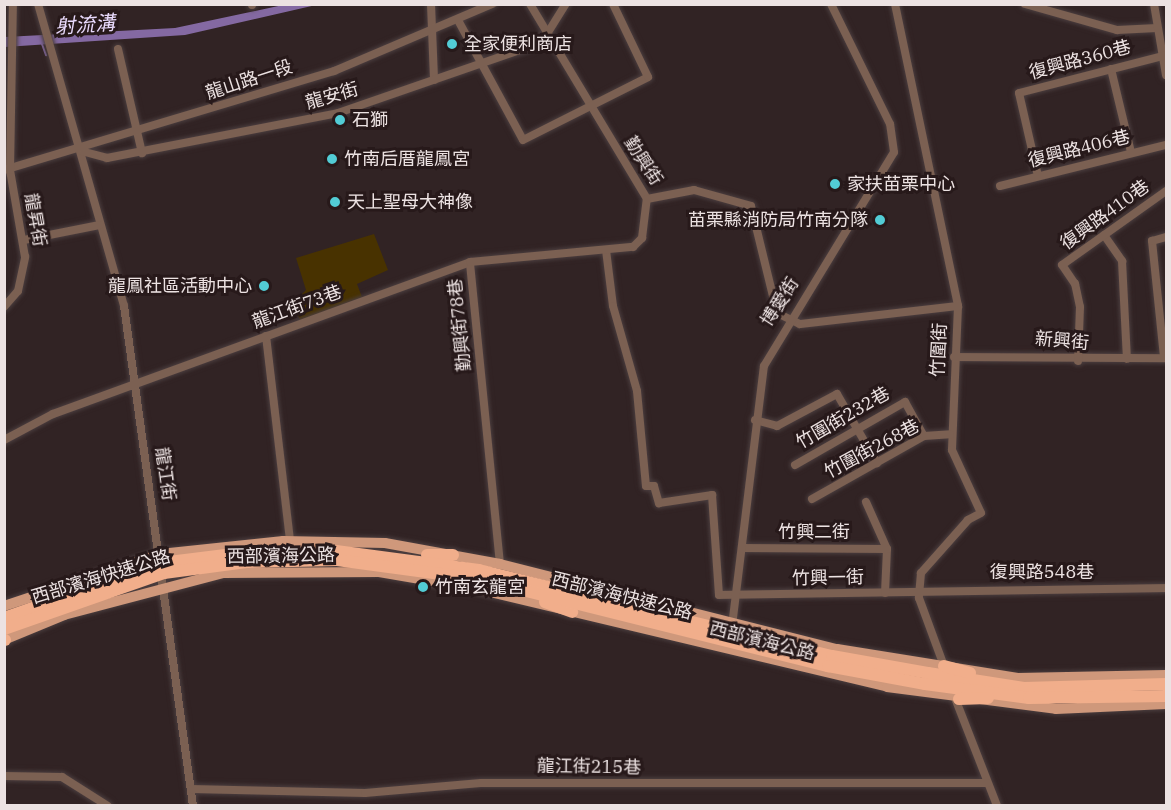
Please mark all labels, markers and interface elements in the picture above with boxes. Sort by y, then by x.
water label: 射流溝 [54,10,116,38]
place label: 全家便利商店 [464,33,572,55]
street label: 復興路360巷 [1027,36,1133,84]
marker: 全家便利商店 [445,37,459,51]
street label: 龍山路一段 [203,56,295,104]
street label: 龍安街 [303,78,361,114]
place label: 石獅 [352,109,388,131]
marker: 石獅 [333,113,347,127]
street label: 復興路406巷 [1026,126,1132,172]
street label: 勤興街 [619,132,667,190]
place label: 竹南后厝龍鳳宮 [344,148,470,170]
marker: 竹南后厝龍鳳宮 [325,152,339,166]
place label: 家扶苗栗中心 [847,173,955,195]
street label: 復興路410巷 [1056,176,1154,254]
marker: 家扶苗栗中心 [828,177,842,191]
place label: 天上聖母大神像 [347,191,473,213]
street label: 龍昇街 [20,192,50,248]
marker: 天上聖母大神像 [328,195,342,209]
place label: 苗栗縣消防局竹南分隊 [688,209,868,231]
marker: 苗栗縣消防局竹南分隊 [873,213,887,227]
street label: 博愛街 [756,273,804,331]
place label: 龍鳳社區活動中心 [108,275,252,297]
street label: 勤興街78巷 [444,277,476,373]
marker: 龍鳳社區活動中心 [257,279,271,293]
street label: 龍江街73巷 [249,281,345,333]
street label: 竹圍街 [927,322,951,378]
street label: 新興街 [1034,328,1090,354]
street label: 竹圍街232巷 [792,383,894,453]
street label: 竹圍街268巷 [821,415,923,483]
street label: 龍江街 [151,446,179,502]
street label: 竹興二街 [778,521,850,543]
street label: 西部濱海公路 [227,544,335,568]
street label: 西部濱海快速公路 [29,546,173,608]
street label: 復興路548巷 [990,561,1094,583]
street label: 竹興一街 [792,567,864,589]
street label: 西部濱海快速公路 [550,568,694,624]
place label: 竹南玄龍宮 [435,576,525,598]
marker: 竹南玄龍宮 [416,580,430,594]
street label: 西部濱海公路 [707,617,817,665]
street label: 龍江街215巷 [537,755,641,779]

